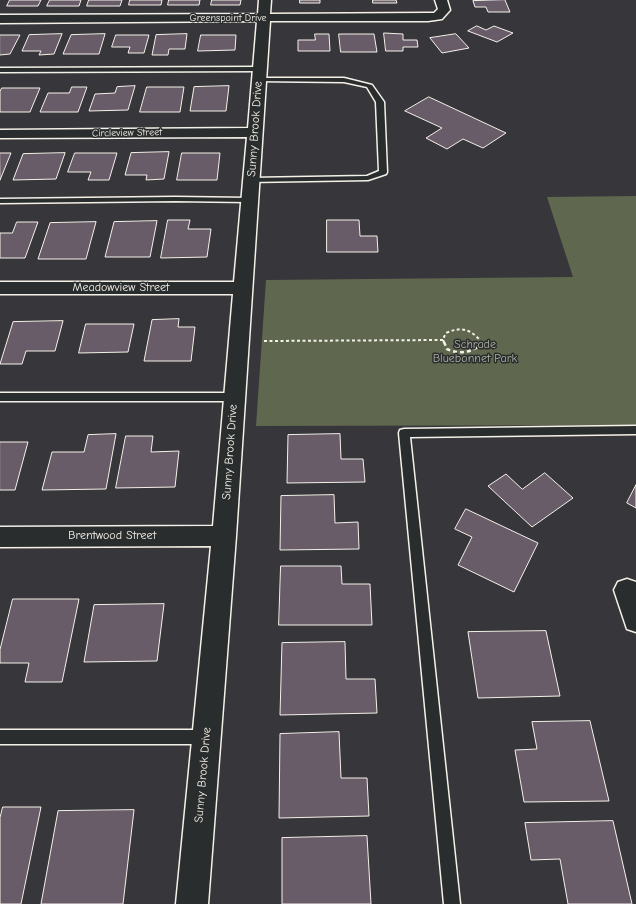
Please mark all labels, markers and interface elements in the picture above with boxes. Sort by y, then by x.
street label: Greenspoint Drive [190,12,266,24]
street label: Sunny Brook Drive [244,81,266,177]
street label: Circleview Street [92,126,162,140]
street label: Meadowview Street [72,281,170,295]
park label: Schrade Bluebonnet Park [433,338,517,366]
street label: Sunny Brook Drive [219,404,241,500]
street label: Brentwood Street [68,529,156,543]
street label: Sunny Brook Drive [192,727,214,823]

